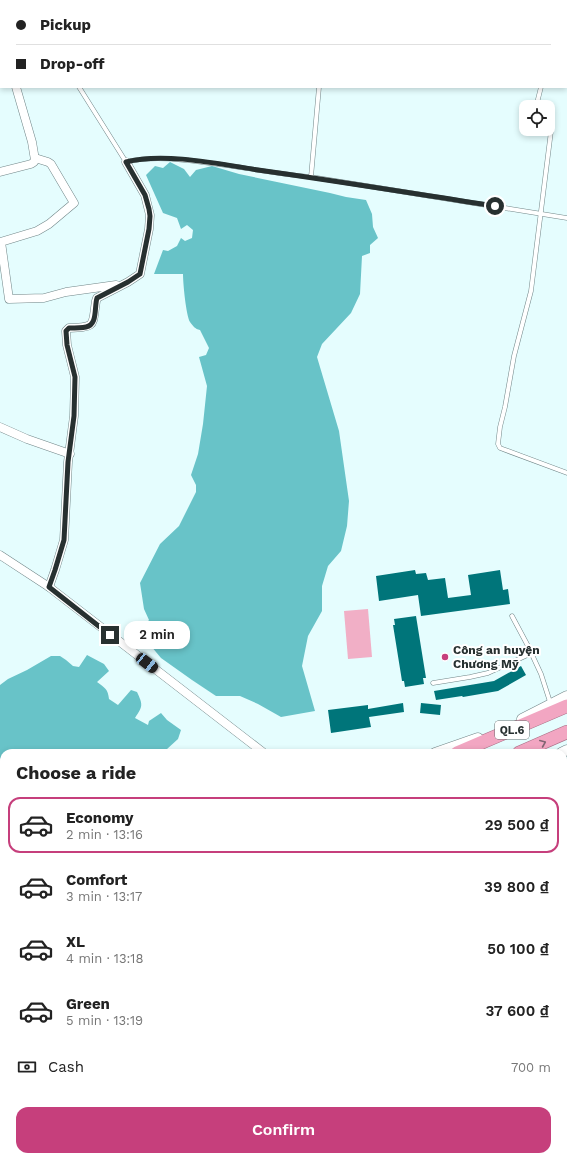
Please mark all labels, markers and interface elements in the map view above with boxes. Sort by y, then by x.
text: Pickup [40,16,91,34]
text: Drop-off [40,55,105,73]
map controls [519,100,555,136]
button: locate [519,100,555,136]
route start [486,197,504,215]
callout: 2 min [124,621,190,649]
route end [101,626,119,644]
text: 2 min [139,627,175,642]
place label: Công an huyện Chương Mỹ [453,643,540,671]
car [134,651,160,675]
marker: Công an huyện Chương Mỹ [440,652,450,662]
road number: QL.6 [495,721,529,739]
one-way arrow [539,739,546,747]
text: Choose a ride [16,762,136,783]
icon: car [18,807,54,843]
text: Economy [66,809,133,827]
text: 29 500 ₫ [485,816,549,834]
text: 2 min · 13:16 [66,827,143,842]
icon: car [18,869,54,905]
text: Comfort [66,871,127,889]
text: 39 800 ₫ [484,878,549,896]
text: 3 min · 13:17 [66,889,142,904]
icon: car [18,931,54,967]
text: XL [66,933,85,951]
text: 50 100 ₫ [487,940,549,958]
text: 4 min · 13:18 [66,951,143,966]
icon: car [18,993,54,1029]
text: Green [66,995,110,1013]
text: 37 600 ₫ [485,1002,549,1020]
text: 5 min · 13:19 [66,1013,143,1028]
icon: cash [16,1056,38,1078]
text: Cash [48,1058,84,1076]
text: 700 m [511,1060,551,1075]
button: Confirm [16,1107,551,1153]

